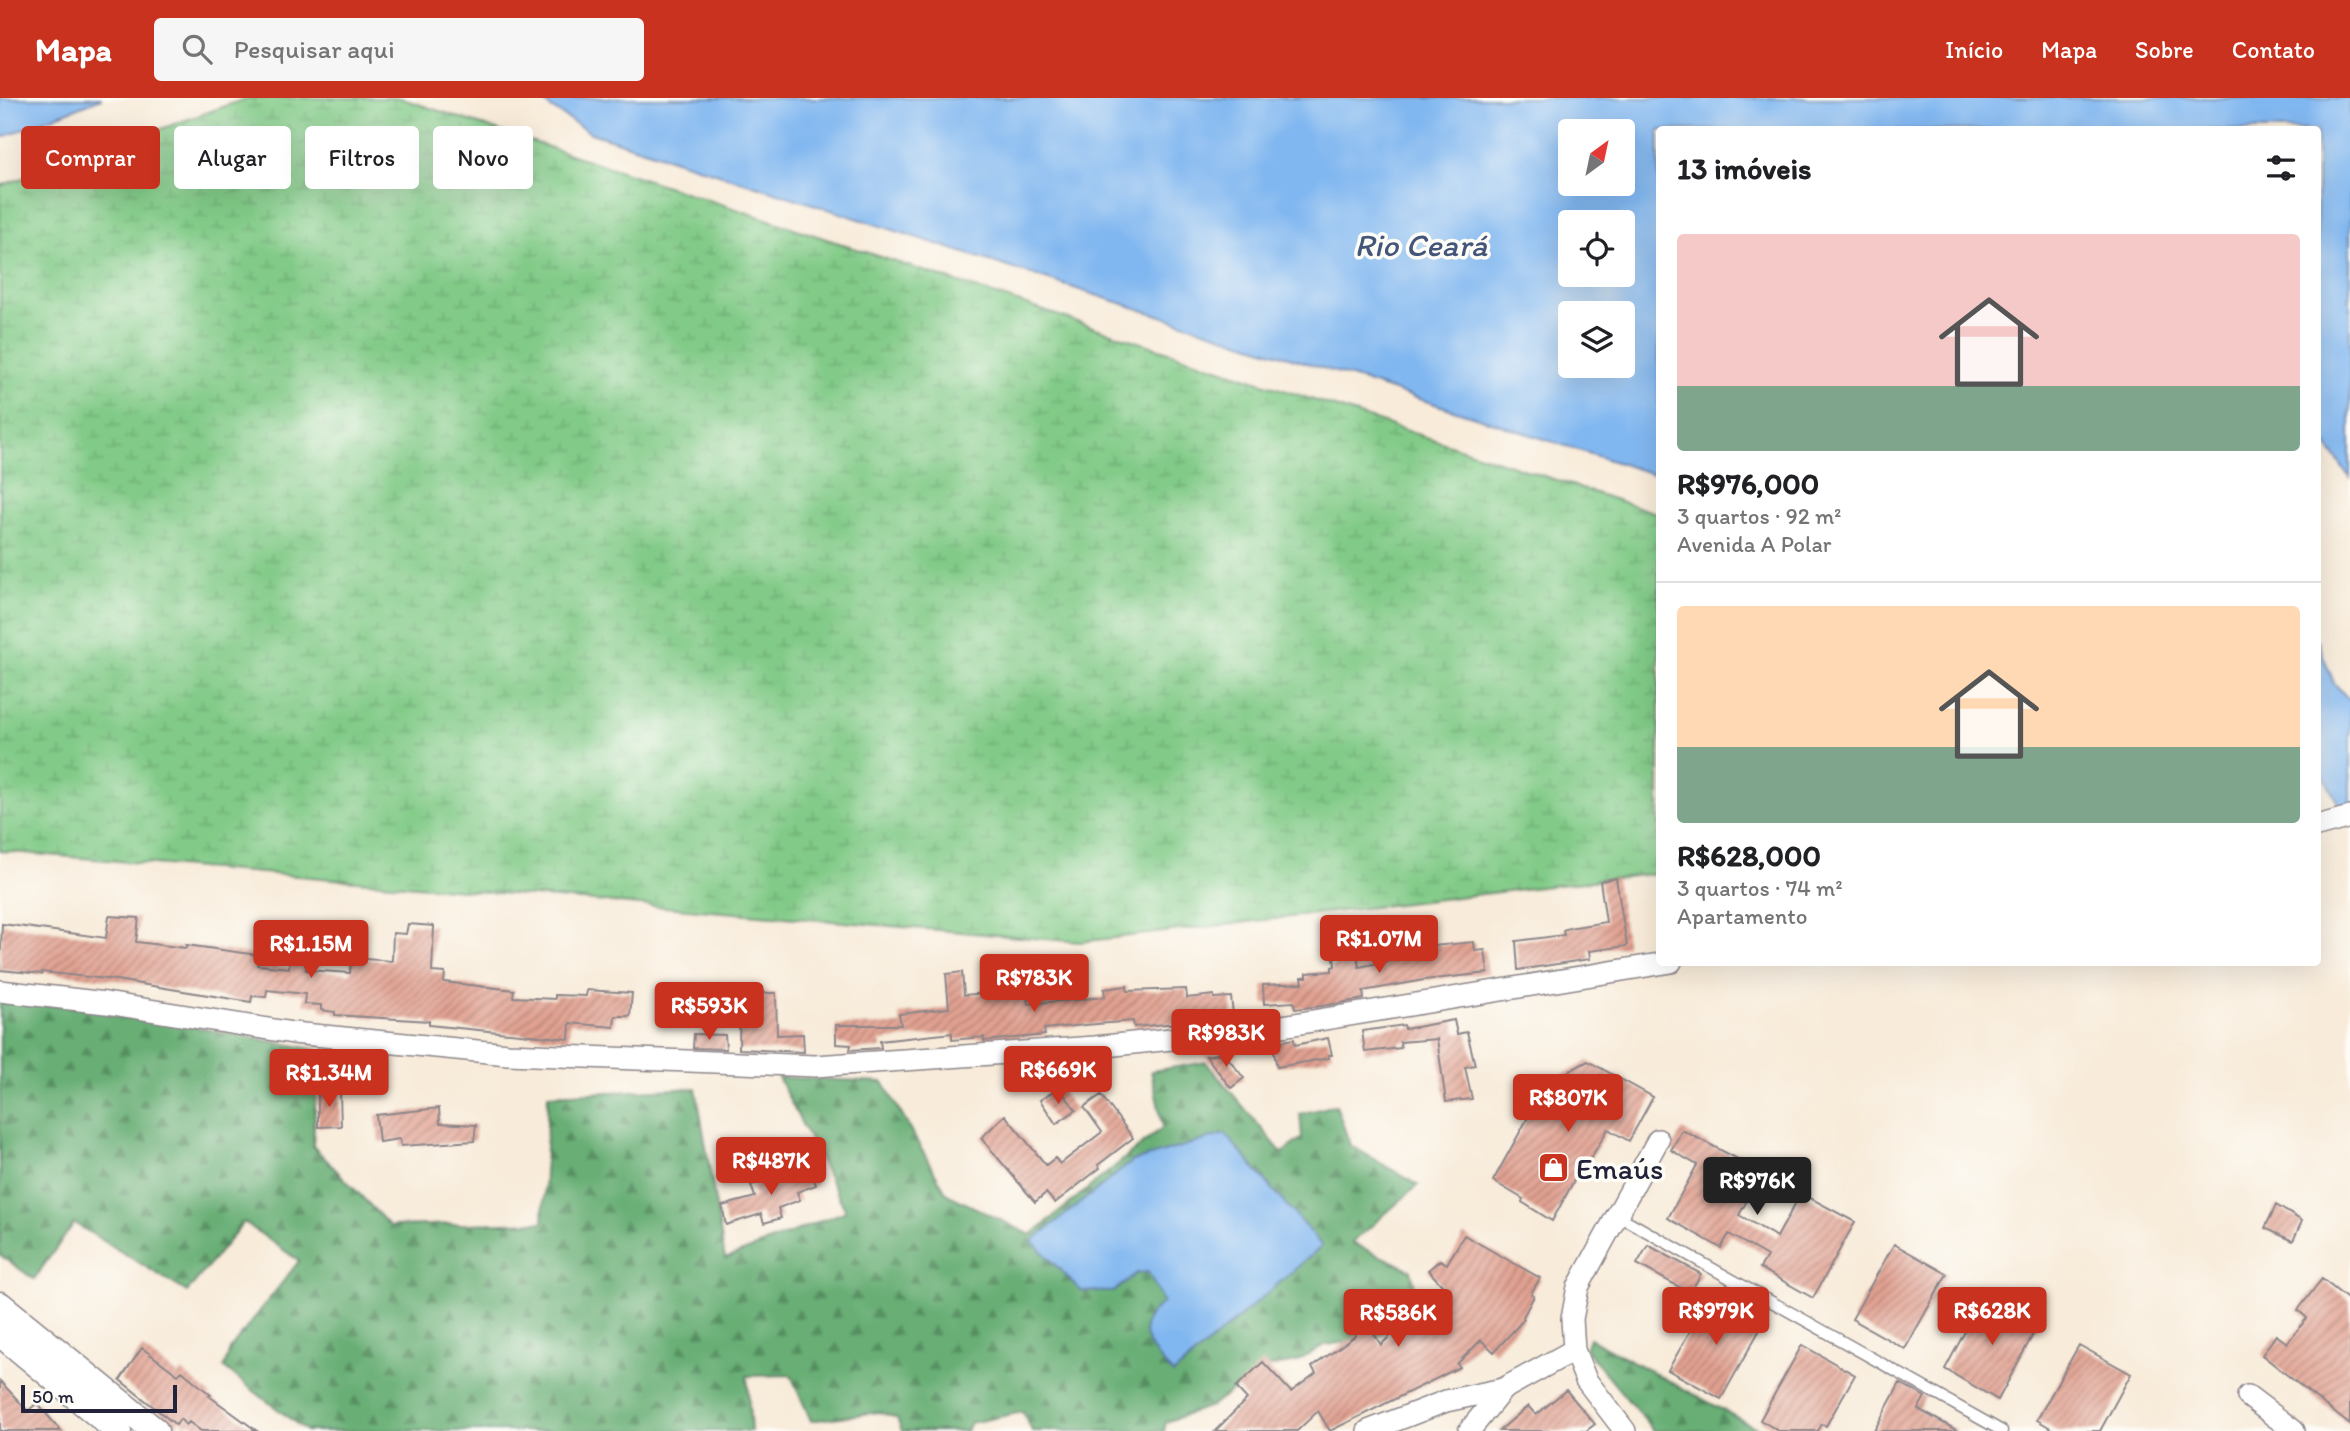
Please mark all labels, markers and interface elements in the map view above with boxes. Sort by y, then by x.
search box [154,18,644,81]
text: Mapa [35,30,112,69]
icon: search [178,30,216,68]
text: Pesquisar aqui [234,33,395,65]
text: Início [1945,35,2003,64]
text: Mapa [2041,35,2097,64]
text: Sobre [2135,35,2194,64]
text: Contato [2232,35,2315,64]
north arrow [1558,119,1634,196]
map controls [1558,119,1635,378]
chip: Comprar [21,126,160,189]
chip: Alugar [174,126,291,189]
chip: Filtros [305,126,419,189]
chip: Novo [433,126,533,189]
icon: filters [2262,149,2300,187]
text: 13 imóveis [1677,150,1812,187]
button: locate [1558,210,1635,287]
water label: Rio Ceará [1354,226,1488,264]
icon: home [1926,279,2052,405]
button: layers [1558,301,1635,378]
text: R$976,000 [1677,465,1819,502]
text: 3 quartos · 92 m² [1677,502,1841,530]
text: Avenida A Polar [1677,530,1831,558]
icon: home [1926,651,2052,777]
text: R$628,000 [1677,837,1821,874]
text: 3 quartos · 74 m² [1677,874,1843,902]
text: Apartamento [1677,902,1808,930]
pin: R$1.07M [1314,916,1444,975]
pin: R$1.15M [246,920,376,980]
text: R$1.07M [1336,924,1422,952]
text: R$1.15M [269,929,353,957]
pin: R$783K [977,954,1091,1014]
text: R$783K [996,963,1072,991]
pin: R$593K [652,982,766,1042]
text: R$593K [671,991,747,1019]
pin: R$983K [1169,1010,1283,1069]
text: R$983K [1187,1018,1265,1046]
pin: R$669K [1001,1046,1115,1106]
pin: R$1.34M [264,1049,394,1109]
text: R$669K [1020,1055,1096,1083]
text: R$1.34M [286,1058,372,1086]
pin: R$807K [1511,1074,1625,1134]
text: R$807K [1529,1083,1607,1111]
pin: R$487K [714,1138,828,1197]
text: R$487K [732,1146,810,1174]
place label: Emaús [1576,1150,1663,1187]
shop icon: Emaús [1536,1151,1570,1185]
pin: R$976K [1700,1158,1814,1217]
text: R$976K [1719,1166,1795,1194]
pin: R$979K [1659,1288,1773,1347]
pin: R$628K [1935,1288,2049,1347]
pin: R$586K [1341,1290,1455,1349]
text: R$979K [1678,1296,1754,1324]
text: R$628K [1954,1296,2030,1324]
text: R$586K [1360,1298,1436,1326]
scale bar [21,1382,177,1414]
text: 50 m [32,1385,74,1408]

